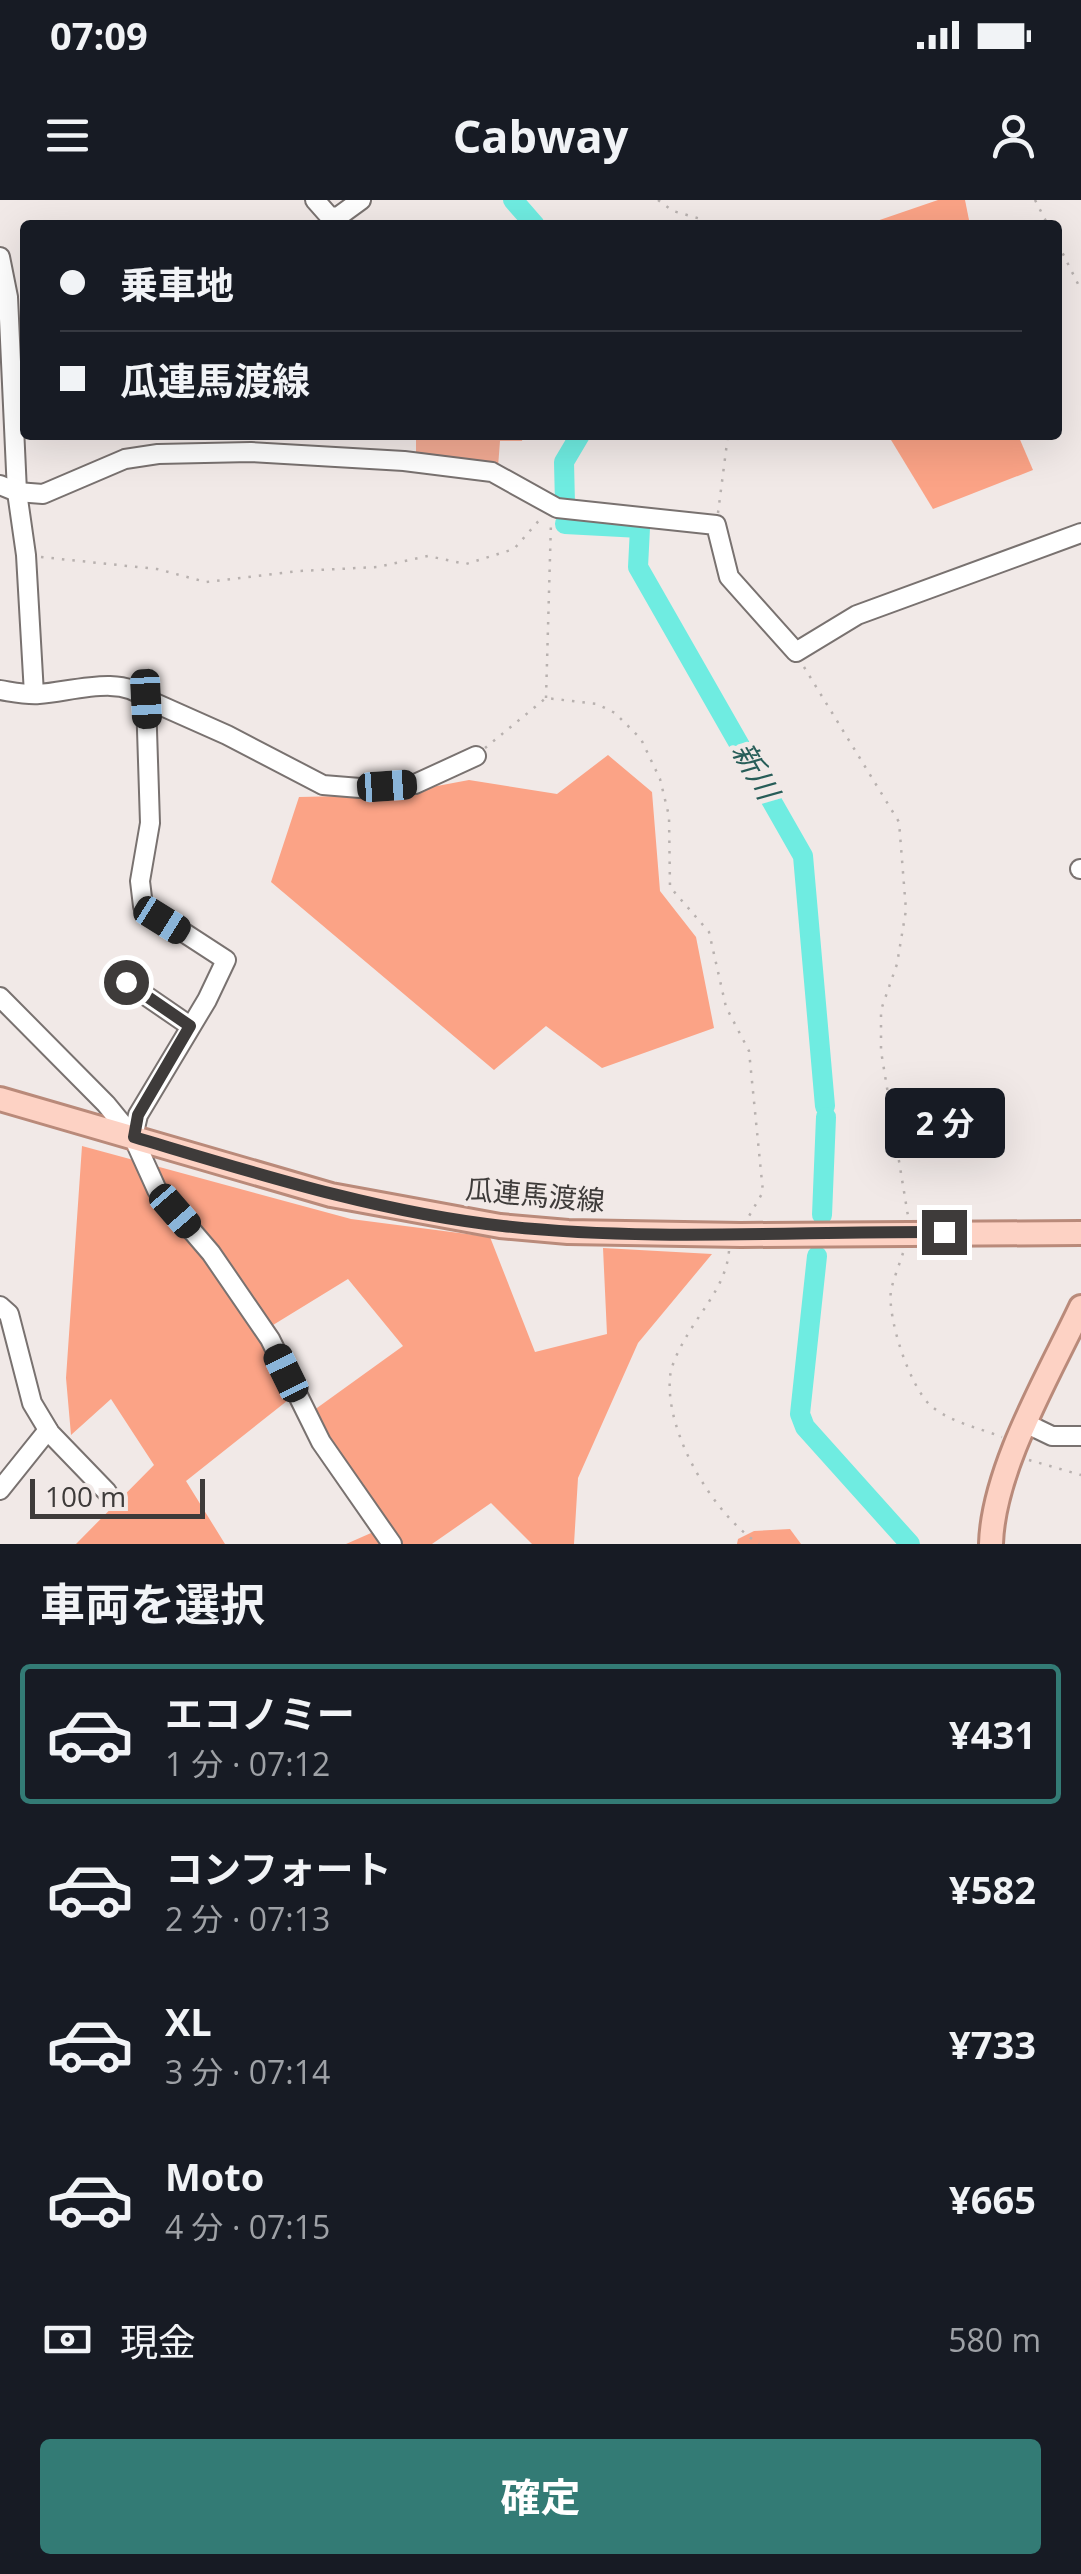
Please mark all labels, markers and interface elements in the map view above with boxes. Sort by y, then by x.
text: 07:09 [50,9,148,61]
text: Cabway [453,105,628,166]
icon: menu [40,108,95,163]
icon: person [986,108,1041,163]
text: 乗車地 [120,258,234,310]
text: 瓜連馬渡線 [120,354,310,406]
car [129,668,163,730]
water label: 新川 [724,734,791,809]
car [356,769,418,803]
car [129,891,195,949]
route start [104,960,149,1005]
callout: 2 分 [884,1087,1004,1157]
text: 2 分 [916,1101,974,1144]
street label: 瓜連馬渡線 [464,1169,606,1219]
car [144,1179,206,1243]
route end [922,1210,967,1255]
car [259,1339,313,1407]
scale bar [30,1474,205,1518]
text: 100 m [45,1477,126,1515]
text: 車両を選択 [40,1573,265,1634]
text: エコノミー [165,1687,355,1739]
icon: car [45,1689,135,1779]
text: ¥431 [949,1708,1036,1760]
text: 1 分 · 07:12 [165,1742,330,1785]
text: コンフォート [165,1842,392,1894]
icon: car [45,1844,135,1934]
text: ¥582 [949,1863,1036,1915]
text: 2 分 · 07:13 [165,1897,330,1940]
text: XL [165,1995,212,2047]
icon: car [45,1999,135,2089]
text: ¥733 [949,2018,1036,2070]
text: 3 分 · 07:14 [165,2050,330,2093]
text: Moto [165,2150,264,2202]
icon: car [45,2154,135,2244]
text: ¥665 [949,2173,1036,2225]
text: 4 分 · 07:15 [165,2205,330,2248]
icon: cash [40,2312,95,2367]
text: 現金 [120,2315,196,2367]
text: 580 m [948,2318,1041,2361]
button: 確定 [40,2439,1041,2554]

